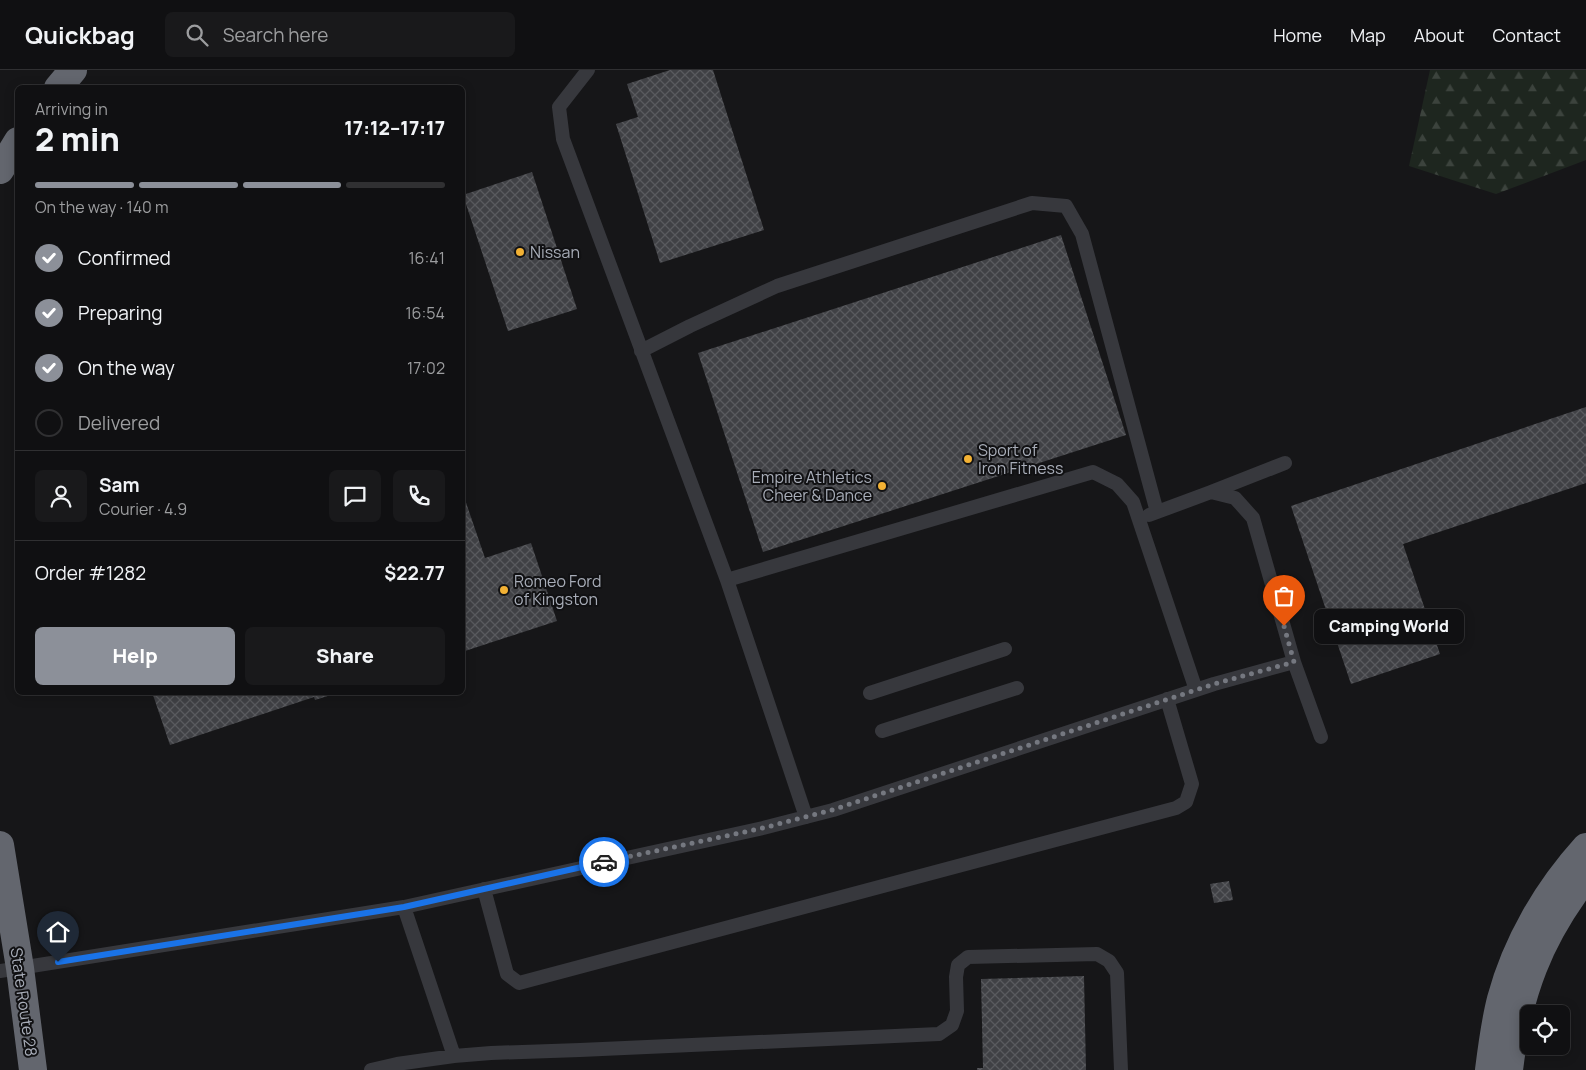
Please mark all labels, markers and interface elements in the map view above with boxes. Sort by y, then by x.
search box [165,12,515,57]
text: Quickbag [25,18,135,51]
icon: search [183,21,211,49]
text: Search here [223,22,328,48]
text: Home [1273,23,1322,47]
text: Map [1350,23,1386,47]
text: About [1414,23,1464,47]
text: Contact [1492,23,1561,47]
text: Arriving in [35,98,108,120]
text: 17:12–17:17 [344,115,445,141]
text: 2 min [35,117,120,161]
text: On the way · 140 m [35,196,169,218]
place label: Nissan [530,241,580,263]
icon: check [35,244,63,272]
text: Confirmed [78,245,171,271]
marker: Nissan [514,246,526,258]
text: 16:41 [408,247,445,269]
icon: check [35,299,63,327]
text: Preparing [78,300,163,326]
text: 16:54 [405,302,445,324]
icon: check [35,354,63,382]
text: On the way [78,355,175,381]
text: 17:02 [407,357,445,379]
text: Delivered [78,410,160,436]
place label: Sport of Iron Fitness [978,439,1063,479]
marker: Sport of Iron Fitness [962,453,974,465]
place label: Empire Athletics Cheer & Dance [752,466,872,506]
button: person [35,470,87,522]
button: chat [329,470,381,522]
button: phone [393,470,445,522]
text: Sam [99,472,140,498]
marker: Empire Athletics Cheer & Dance [876,480,888,492]
text: Courier · 4.9 [99,498,187,520]
text: Order #1282 [35,560,146,586]
text: $22.77 [384,560,445,586]
place label: Romeo Ford of Kingston [514,570,601,610]
pin [1263,575,1305,626]
icon: bag [1270,582,1298,610]
marker: Romeo Ford of Kingston [498,584,510,596]
callout: Camping World [1314,608,1464,644]
text: Camping World [1329,615,1449,637]
button: Help [35,627,235,685]
button: Share [245,627,445,685]
courier [579,837,629,887]
icon: car [590,848,618,876]
pin [37,911,79,962]
icon: home [44,918,72,946]
street label: State Route 28 [5,946,43,1058]
map controls [1520,1005,1570,1055]
button: locate [1520,1005,1570,1055]

